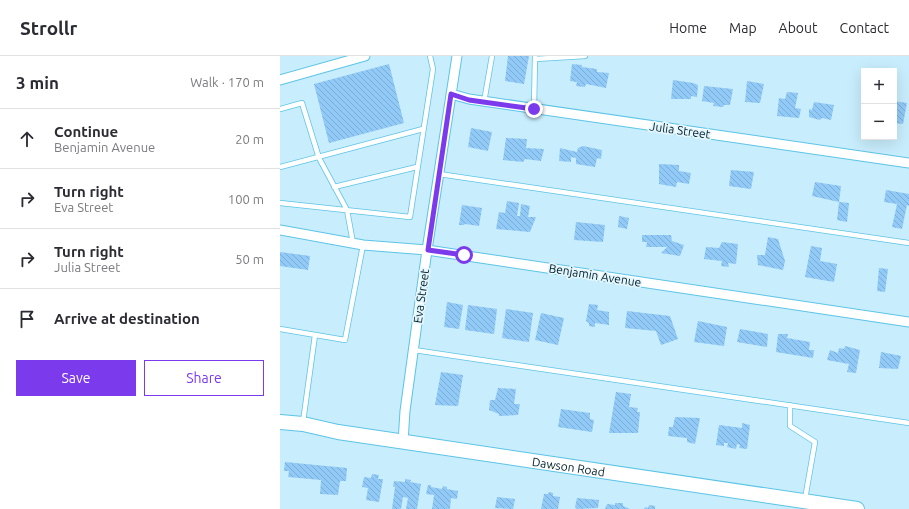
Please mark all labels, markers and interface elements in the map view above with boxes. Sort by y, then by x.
text: Strollr [20,17,77,39]
text: Home [669,20,707,36]
text: Map [729,20,757,36]
text: About [779,20,818,36]
text: Contact [840,20,889,36]
map controls [861,68,897,140]
button: + [861,68,897,104]
text: 3 min [16,73,59,92]
text: Walk · 170 m [190,75,264,89]
route end [525,100,543,118]
button: − [861,104,897,140]
street label: Julia Street [649,119,711,141]
text: Continue [54,123,118,140]
icon: ahead [16,128,38,150]
text: 20 m [235,132,264,146]
text: Benjamin Avenue [54,140,155,154]
text: Turn right [54,183,124,200]
icon: right [16,188,38,210]
text: 100 m [228,192,264,206]
text: Eva Street [54,200,113,214]
text: Turn right [54,243,124,260]
route start [455,246,473,264]
icon: right [16,248,38,270]
text: 50 m [235,252,264,266]
text: Julia Street [54,260,120,274]
street label: Benjamin Avenue [548,261,642,289]
street label: Eva Street [411,268,431,324]
icon: arrive [16,308,38,330]
text: Arrive at destination [54,310,200,327]
button: Save [16,360,136,396]
button: Share [144,360,264,396]
street label: Dawson Road [531,454,606,478]

